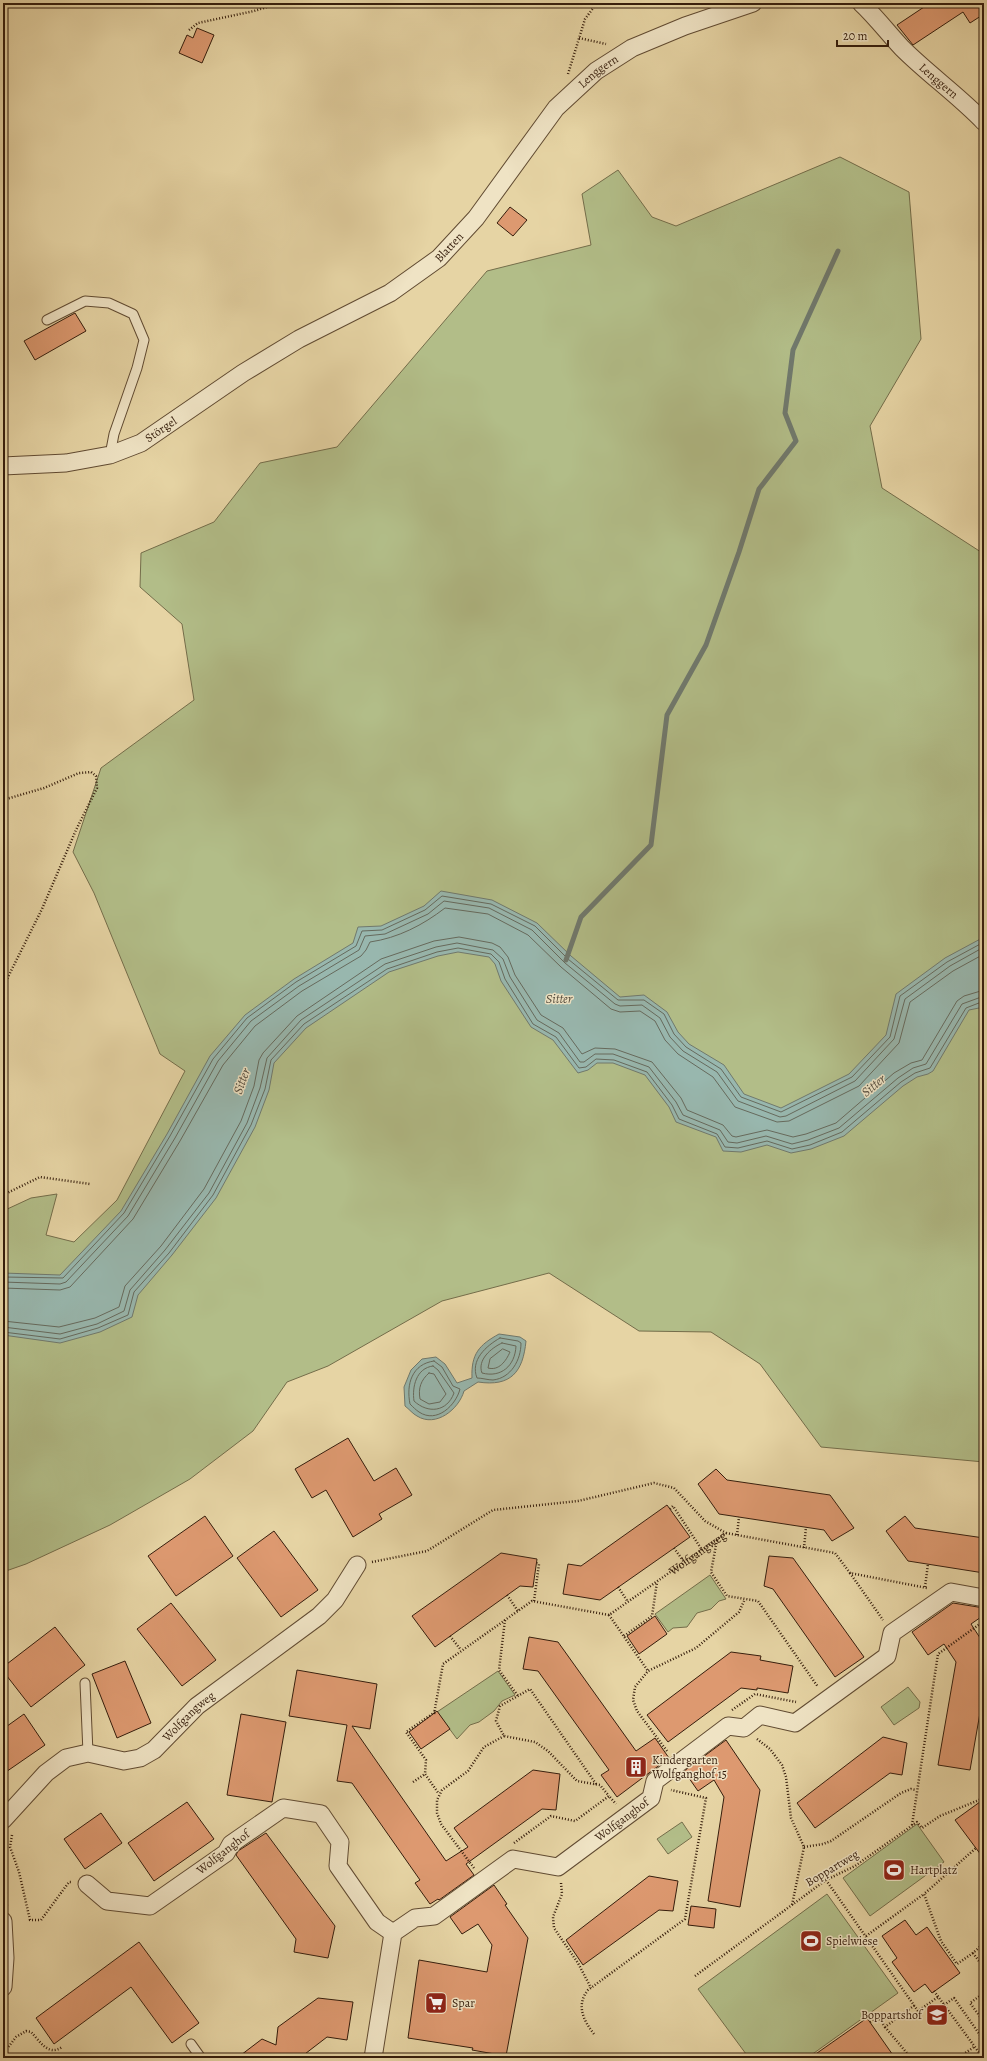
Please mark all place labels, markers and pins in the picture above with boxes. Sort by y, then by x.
place label: Kindergarten Wolfganghof 15 [651,1752,727,1782]
building icon: Kindergarten Wolfganghof 15 [623,1754,649,1780]
sports icon: Hartplatz [881,1857,907,1883]
place label: Hartplatz [910,1862,957,1878]
sports icon: Spielwiese [798,1928,824,1954]
place label: Spielwiese [826,1933,878,1949]
supermarket icon: Spar [423,1990,449,2016]
place label: Spar [452,1995,475,2011]
school or university icon: Boppartshof [924,2002,950,2028]
place label: Boppartshof [861,2007,924,2023]

